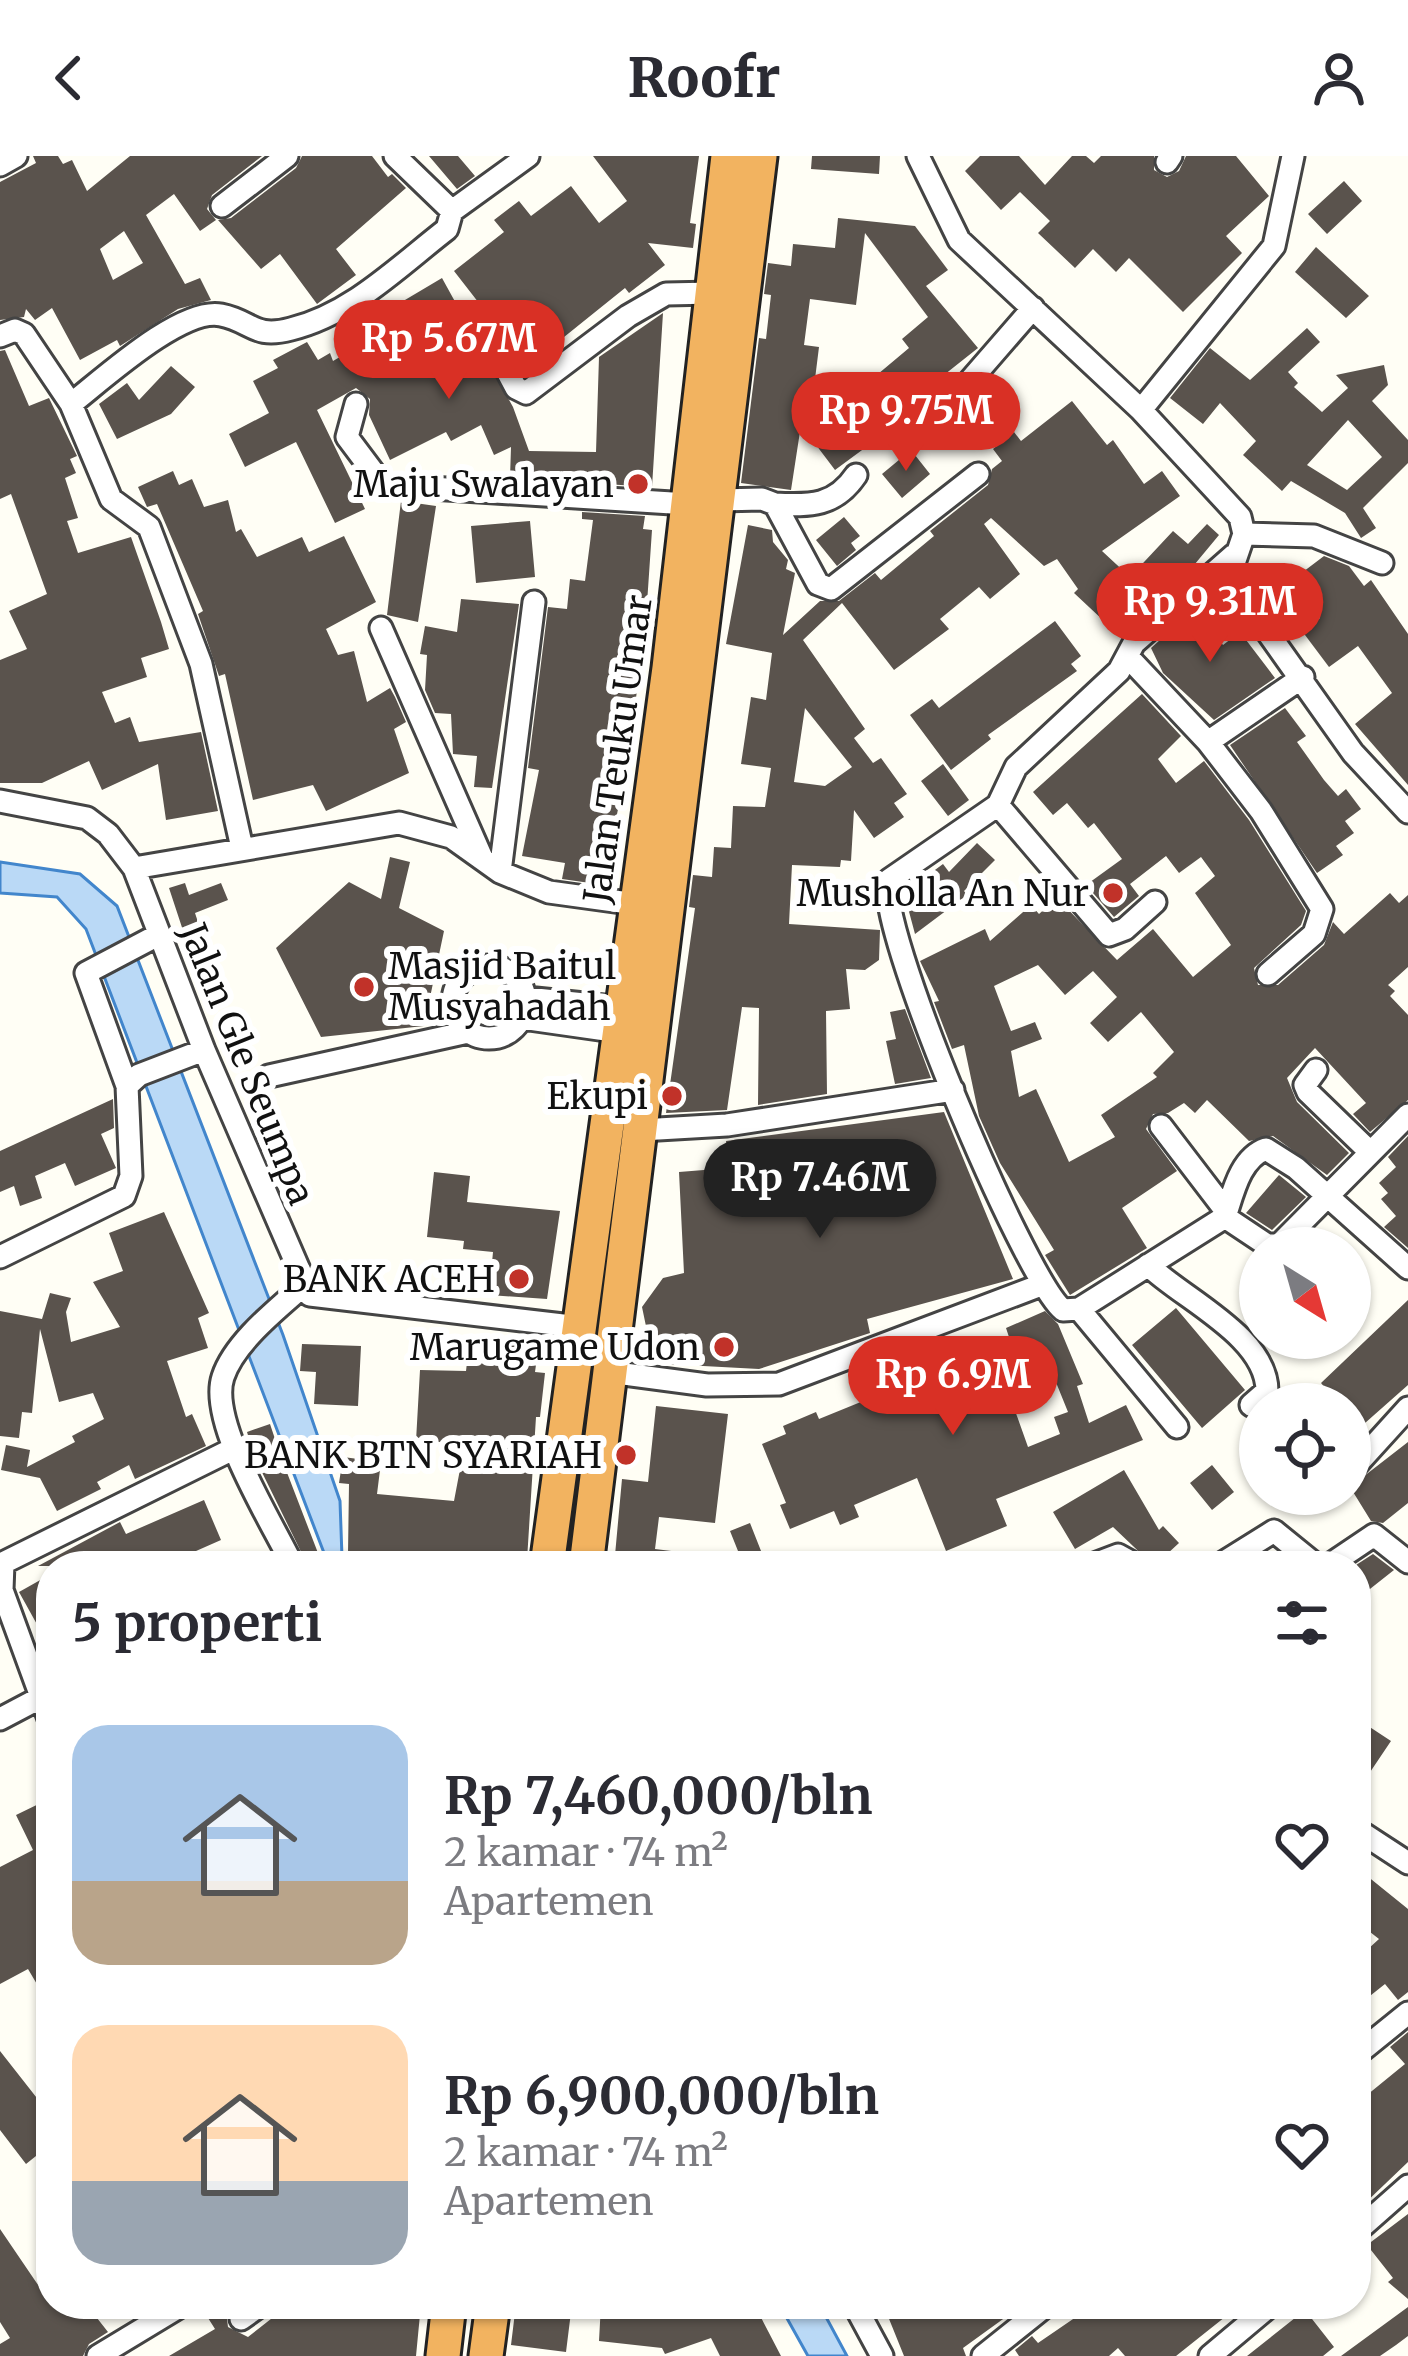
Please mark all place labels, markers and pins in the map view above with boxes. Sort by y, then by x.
pin: Rp 5.67M [325,300,573,402]
pin: Rp 9.75M [782,372,1030,474]
place label: Maju Swalayan [354,462,614,507]
marker: Maju Swalayan [625,471,651,497]
pin: Rp 9.31M [1086,563,1334,665]
place label: Musholla An Nur [796,871,1089,916]
marker: Musholla An Nur [1100,880,1126,906]
place label: Masjid Baitul Musyahadah [388,944,616,1030]
marker: Masjid Baitul Musyahadah [351,974,377,1000]
place label: Ekupi [546,1074,648,1119]
marker: Ekupi [659,1083,685,1109]
pin: Rp 7.46M [696,1139,944,1241]
place label: BANK ACEH [283,1257,495,1302]
marker: BANK ACEH [506,1266,532,1292]
place label: Marugame Udon [410,1325,700,1370]
marker: Marugame Udon [711,1334,737,1360]
pin: Rp 6.9M [842,1336,1064,1438]
place label: BANK BTN SYARIAH [244,1433,602,1478]
marker: BANK BTN SYARIAH [613,1442,639,1468]

